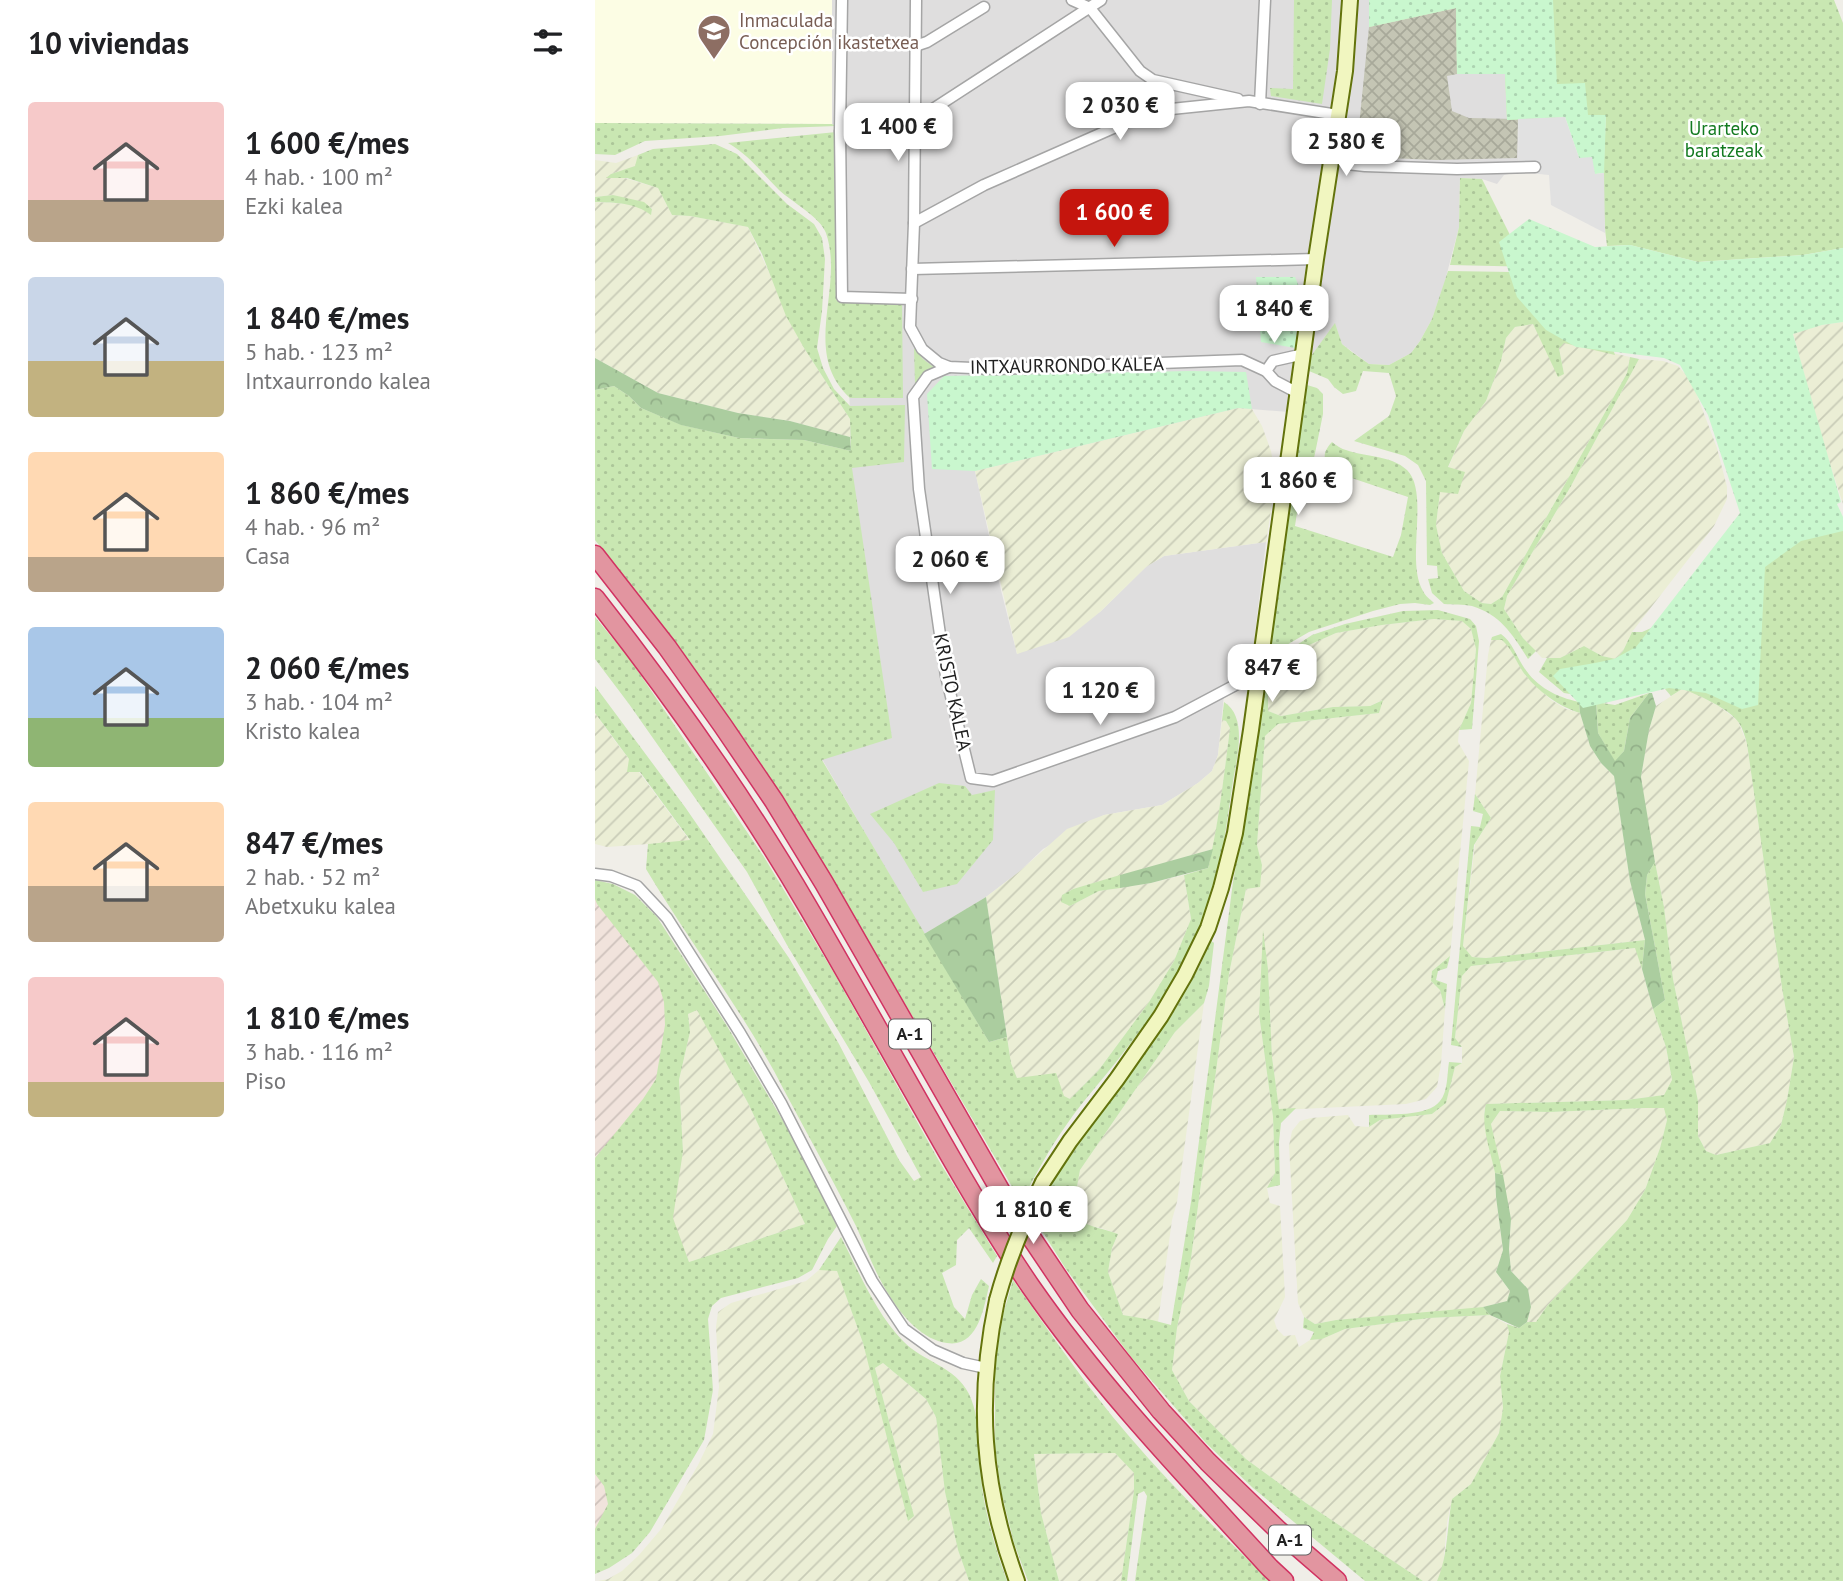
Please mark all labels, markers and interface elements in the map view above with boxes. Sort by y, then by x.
place label: Inmaculada Concepción ikastetxea [739,8,919,54]
school or university icon: Inmaculada Concepción ikastetxea [695,12,733,61]
text: 10 viviendas [28,23,189,62]
icon: filters [529,23,567,61]
pin: 2 030 € [1055,82,1185,142]
text: 2 030 € [1082,90,1158,119]
pin: 1 400 € [833,104,963,163]
text: 1 400 € [860,111,936,140]
park label: Urarteko baratzeak [1685,116,1763,162]
pin: 2 580 € [1281,118,1411,178]
text: 1 600 €/mes [245,123,410,162]
text: 2 580 € [1308,126,1384,155]
icon: home [84,130,168,214]
text: 4 hab. · 100 m² [245,162,393,191]
pin: 1 600 € [1049,190,1179,249]
text: Ezki kalea [245,191,343,220]
text: 1 600 € [1076,197,1152,226]
pin: 1 840 € [1209,286,1339,345]
text: 1 840 € [1236,293,1312,322]
text: 1 840 €/mes [245,298,410,337]
icon: home [84,305,168,389]
text: 5 hab. · 123 m² [245,337,393,366]
street label: INTXAURRONDO KALEA [970,351,1164,379]
text: Intxaurrondo kalea [245,366,431,395]
pin: 1 860 € [1233,458,1363,517]
text: 1 860 € [1260,465,1336,494]
text: 1 860 €/mes [245,473,410,512]
icon: home [84,480,168,564]
text: 4 hab. · 96 m² [245,512,380,541]
pin: 2 060 € [885,536,1015,596]
text: Casa [245,541,290,570]
text: 2 060 € [912,544,988,573]
street label: KRISTO KALEA [929,631,977,753]
pin: 847 € [1223,644,1321,704]
text: 2 060 €/mes [245,648,410,687]
text: 847 € [1244,652,1300,681]
icon: home [84,655,168,739]
pin: 1 120 € [1035,668,1165,727]
text: 1 120 € [1062,675,1138,704]
text: 3 hab. · 104 m² [245,687,393,716]
text: Kristo kalea [245,716,360,745]
text: 847 €/mes [245,823,383,862]
icon: home [84,830,168,914]
text: 2 hab. · 52 m² [245,862,380,891]
text: Abetxuku kalea [245,891,396,920]
text: 1 810 €/mes [245,998,410,1037]
icon: home [84,1005,168,1089]
road number: A-1 [889,1020,931,1049]
text: 3 hab. · 116 m² [245,1037,393,1066]
text: Piso [245,1066,286,1095]
pin: 1 810 € [968,1186,1098,1246]
text: 1 810 € [995,1194,1071,1223]
road number: A-1 [1269,1526,1311,1554]

